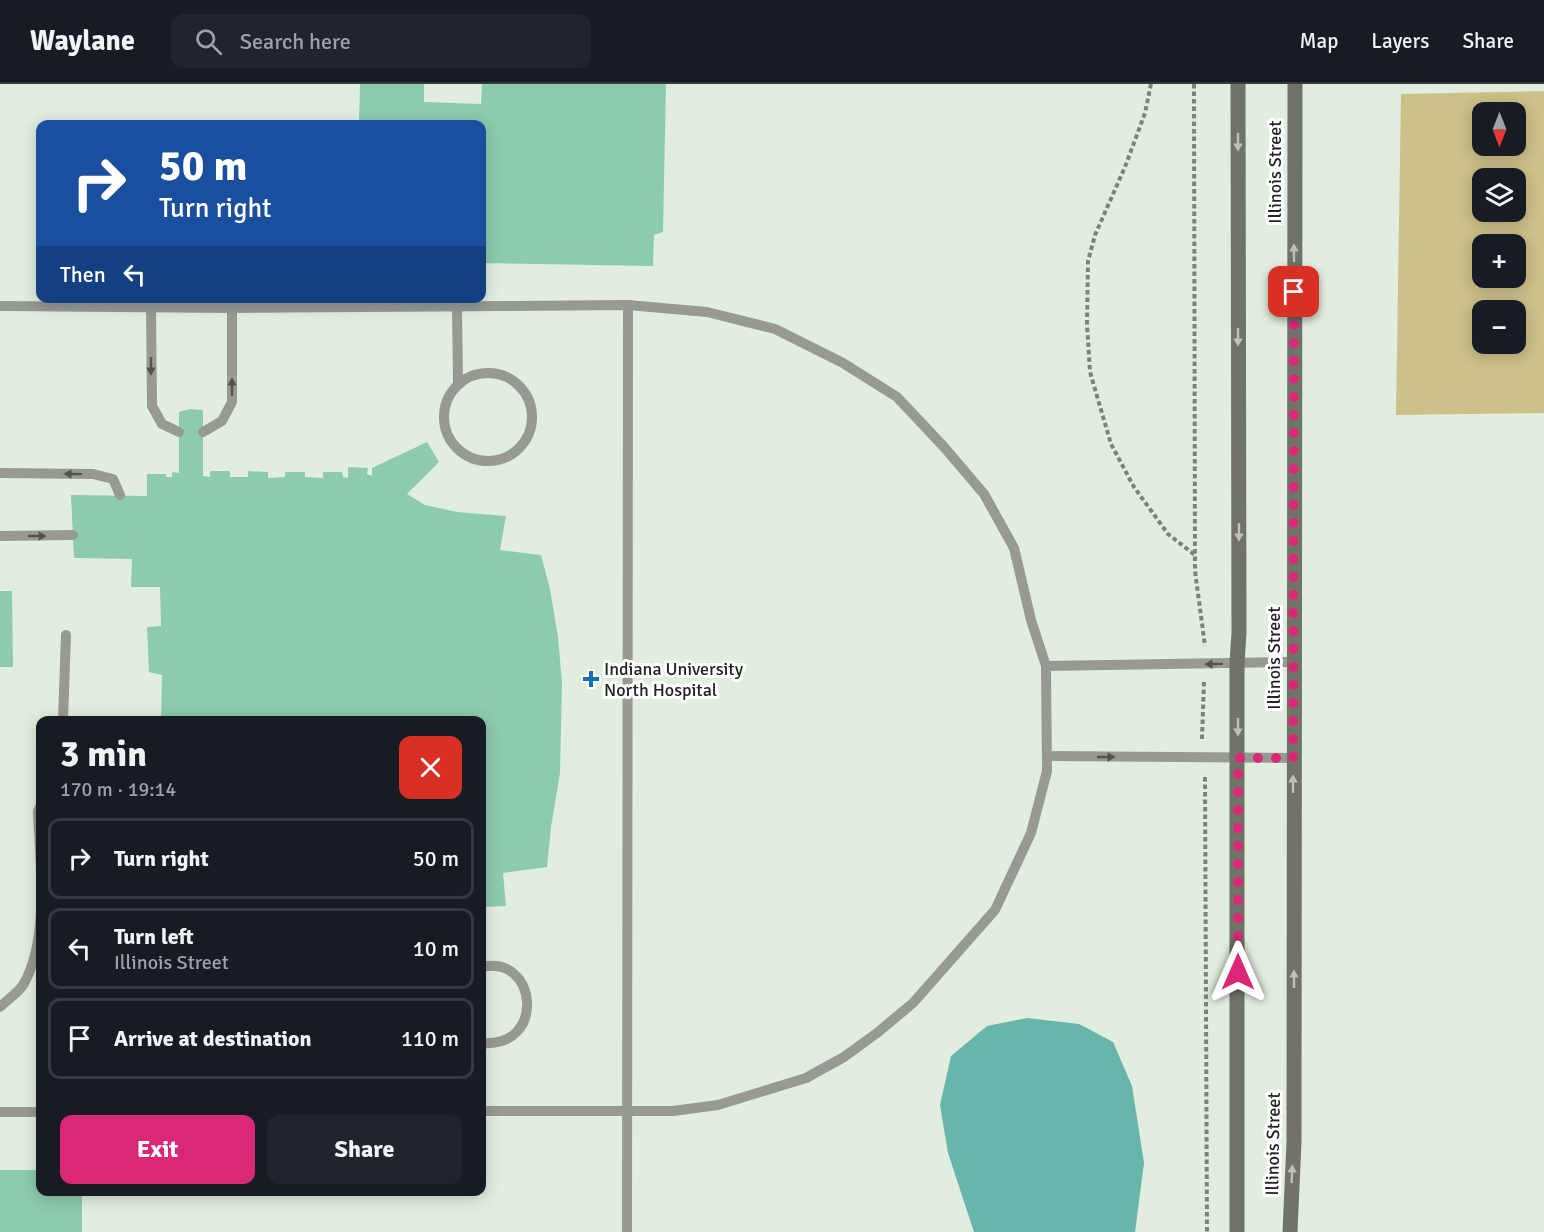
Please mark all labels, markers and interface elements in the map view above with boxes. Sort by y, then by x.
search box [171,14,591,68]
text: Waylane [30,24,135,58]
icon: search [192,25,225,58]
text: Search here [240,28,351,55]
text: Map [1300,28,1338,54]
text: Layers [1371,28,1429,54]
text: Share [1462,28,1514,54]
north arrow [1472,102,1526,156]
map controls [1472,102,1526,354]
street label: Illinois Street [1264,120,1286,224]
one-way arrow [1233,133,1243,152]
text: 50 m [159,141,248,192]
icon: right [60,144,138,222]
button: layers [1472,168,1526,222]
text: Turn right [159,192,272,225]
button: + [1472,234,1526,288]
one-way arrow [1289,243,1299,262]
icon: left [118,258,151,291]
text: Then [60,261,106,288]
pin [1268,266,1319,317]
icon: arrive [1277,275,1310,308]
button: − [1472,300,1526,354]
one-way arrow [1233,328,1243,347]
one-way arrow [146,356,156,375]
one-way arrow [227,378,237,397]
one-way arrow [63,469,82,479]
one-way arrow [1234,523,1244,542]
one-way arrow [27,531,46,541]
street label: Illinois Street [1263,606,1285,710]
place label: Indiana University North Hospital [604,658,744,701]
one-way arrow [1205,659,1224,668]
marker: Indiana University North Hospital [582,670,600,688]
one-way arrow [1233,718,1243,737]
text: 3 min [60,732,147,777]
button: close [399,736,462,799]
one-way arrow [1096,752,1115,762]
one-way arrow [1288,774,1298,793]
text: 170 m · 19:14 [60,777,176,802]
icon: right [63,842,96,875]
text: Turn right [114,845,209,872]
text: 50 m [413,845,459,872]
text: Turn left [114,923,194,950]
icon: left [63,932,96,965]
text: 10 m [413,935,459,962]
position arrow [1206,940,1270,1004]
text: Illinois Street [114,950,229,975]
one-way arrow [1289,969,1299,988]
icon: arrive [63,1022,96,1055]
text: Arrive at destination [114,1025,311,1052]
text: 110 m [401,1025,459,1052]
street label: Illinois Street [1261,1092,1285,1196]
button: Exit [60,1115,255,1184]
button: Share [267,1115,462,1184]
one-way arrow [1288,1164,1297,1183]

